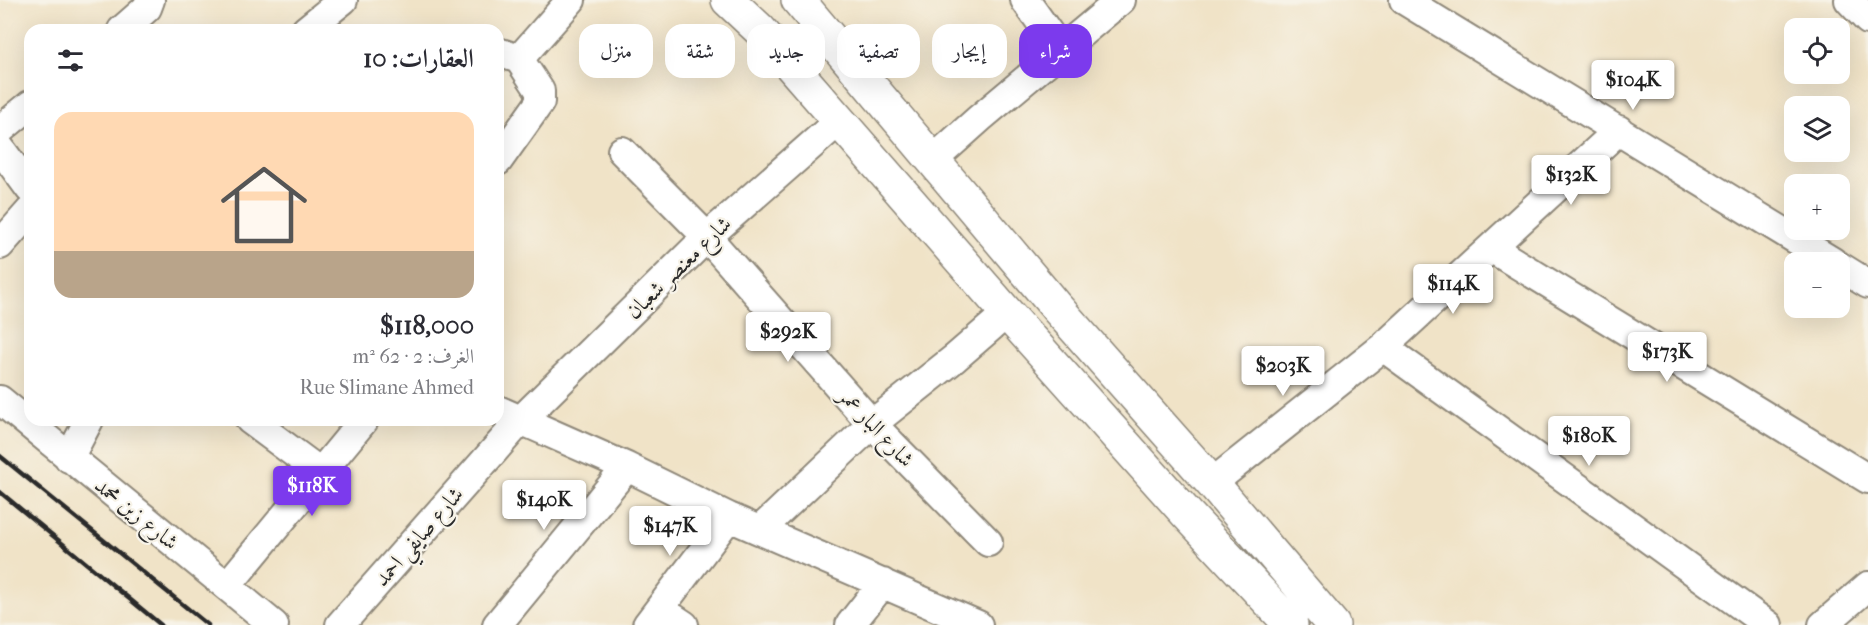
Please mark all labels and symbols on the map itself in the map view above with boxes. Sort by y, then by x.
pin: $104K [1591,60,1675,111]
pin: $132K [1529,155,1613,206]
street label: شارع معنصر شعبان [621,211,740,328]
pin: $114K [1411,264,1495,315]
pin: $292K [746,312,830,363]
pin: $173K [1625,332,1709,383]
pin: $203K [1241,346,1325,397]
street label: شارع البار عمر [828,381,919,476]
pin: $180K [1547,416,1631,467]
pin: $118K [270,466,354,517]
street label: شارع زين محمد [86,472,183,559]
pin: $140K [502,480,586,531]
street label: شارع صايفي احمد [369,482,476,598]
pin: $147K [628,506,712,557]

